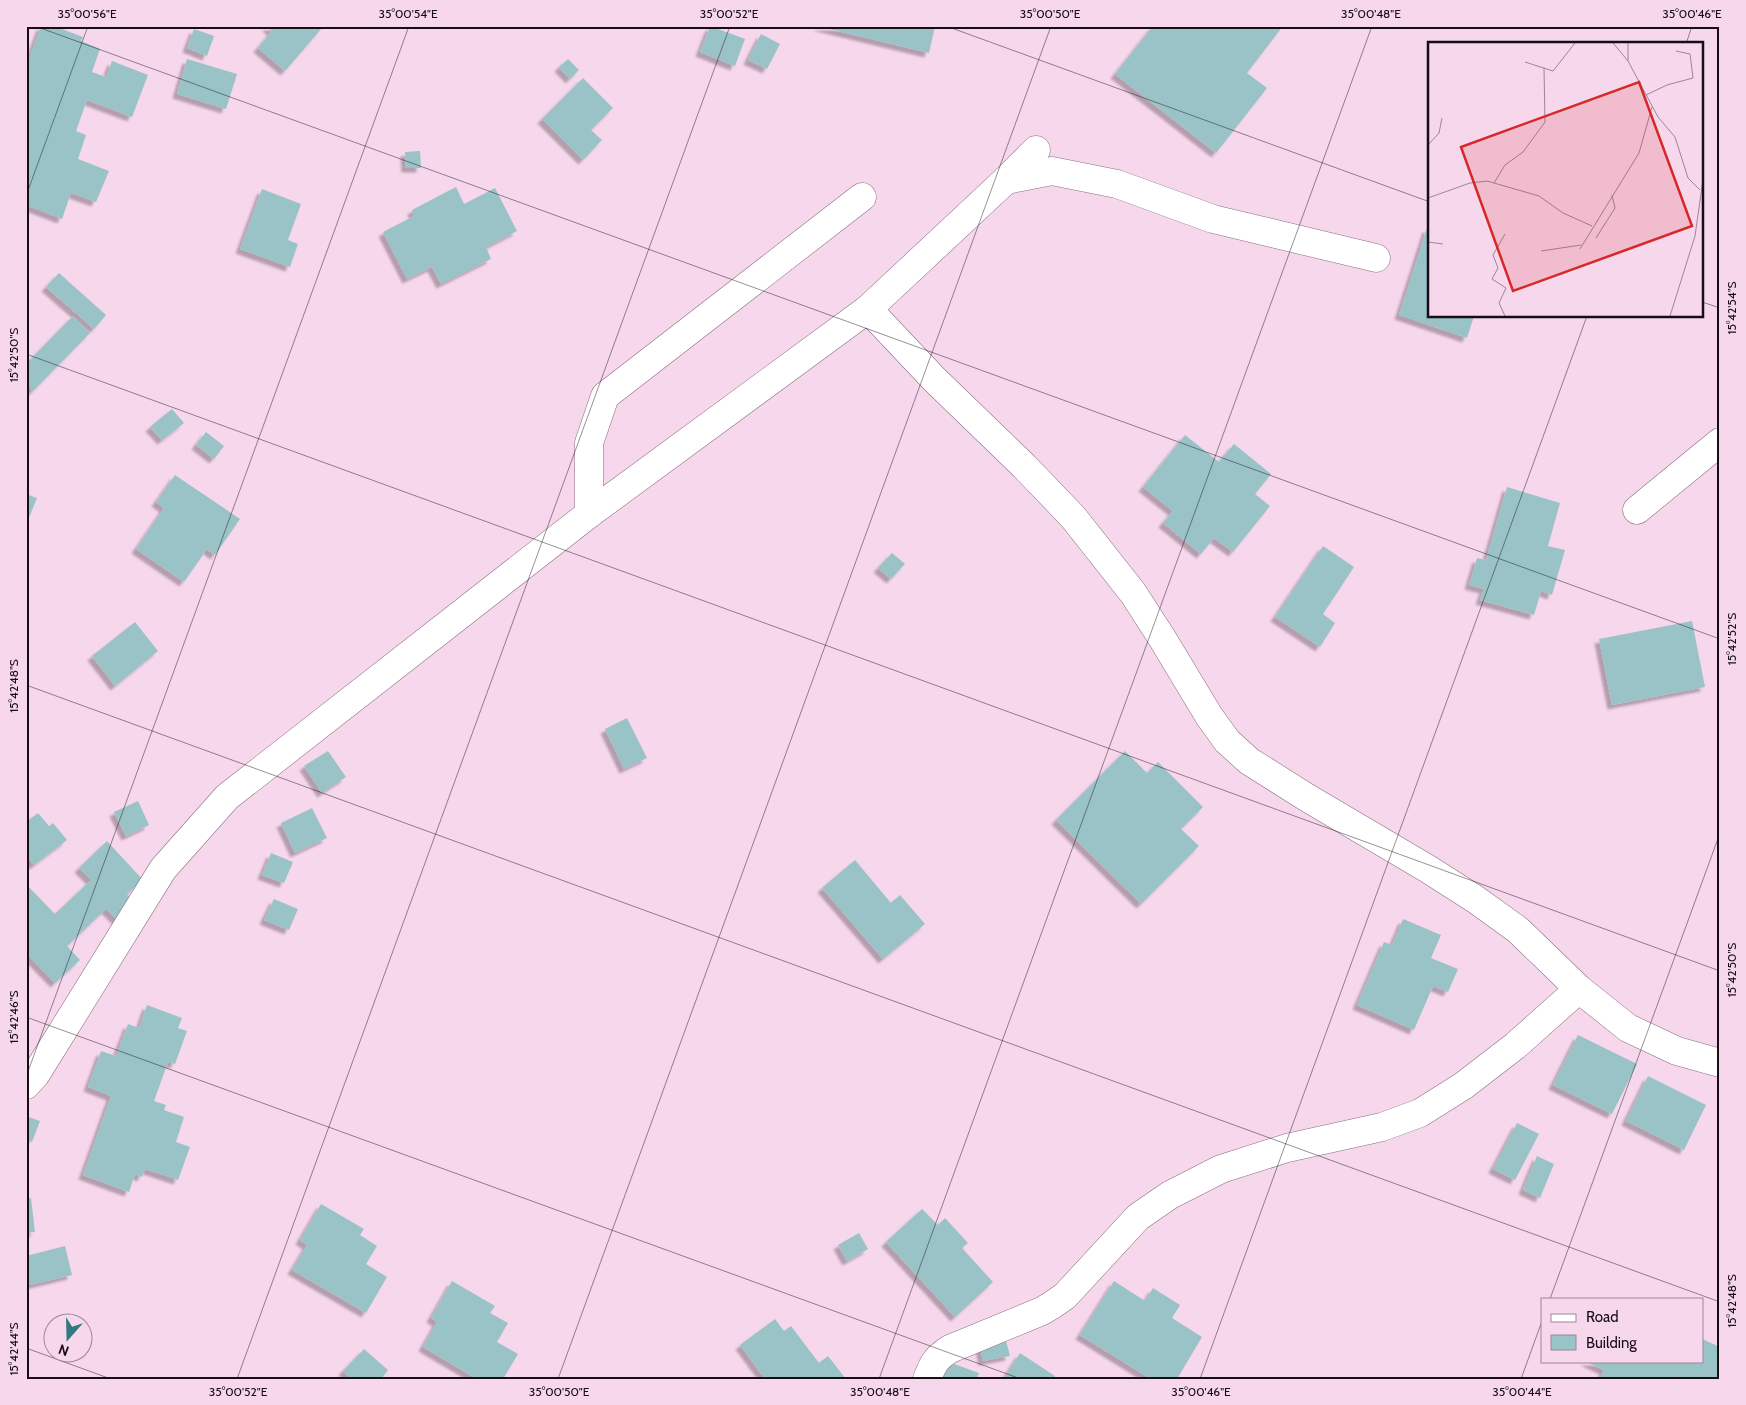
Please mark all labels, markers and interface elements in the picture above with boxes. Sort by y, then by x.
text: 35°00'56"E [57,6,117,21]
text: 35°00'54"E [378,6,438,21]
text: 35°00'52"E [700,6,759,21]
text: 35°00'50"E [1020,6,1081,21]
text: 35°00'48"E [1341,6,1401,21]
text: 35°00'46"E [1662,6,1722,21]
inset map [1428,42,1704,318]
text: 15°42'54"S [1724,281,1739,335]
text: 15°42'50"S [6,328,21,382]
text: 15°42'52"S [1724,613,1739,665]
text: 15°42'48"S [6,659,21,713]
text: 15°42'50"S [1724,943,1739,997]
text: 15°42'46"S [6,990,21,1044]
text: 15°42'48"S [1724,1274,1739,1328]
legend [1541,1298,1704,1362]
text: Road [1586,1308,1619,1326]
north arrow [42,1312,92,1362]
text: 15°42'44"S [6,1322,21,1376]
text: Building [1586,1334,1637,1352]
text: N [56,1340,71,1360]
text: 35°00'52"E [209,1384,268,1399]
text: 35°00'50"E [529,1384,590,1399]
text: 35°00'48"E [850,1384,910,1399]
text: 35°00'46"E [1171,1384,1231,1399]
text: 35°00'44"E [1492,1384,1552,1399]

